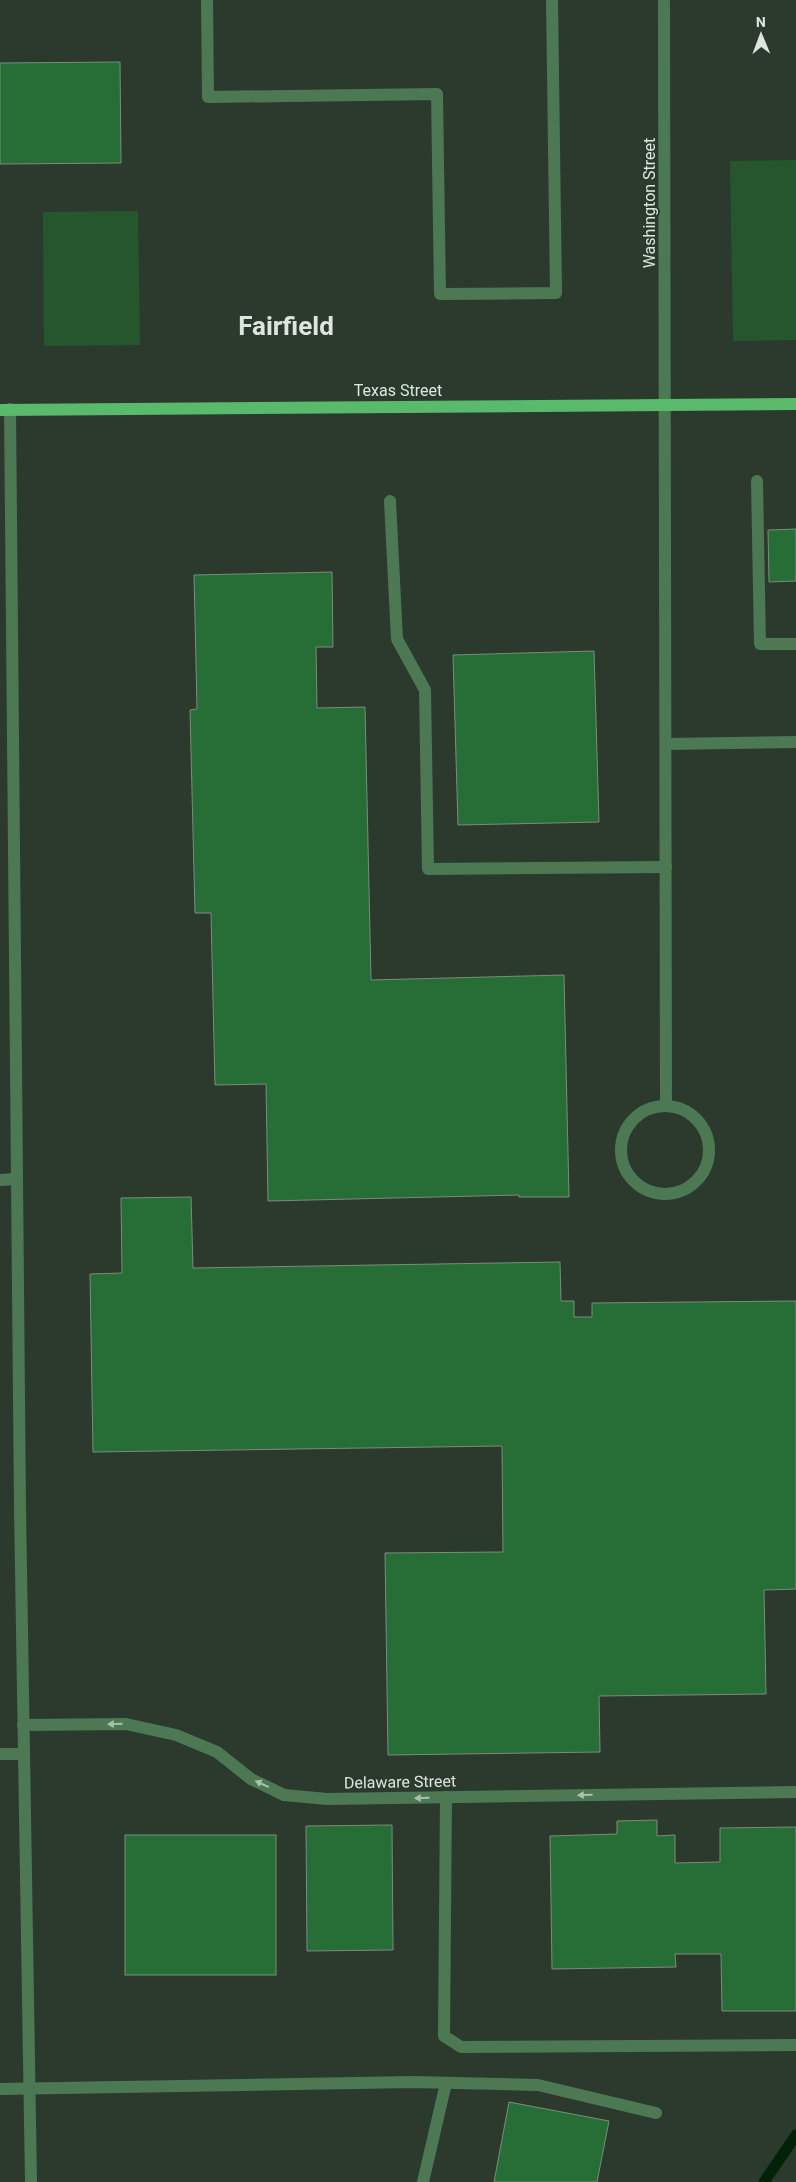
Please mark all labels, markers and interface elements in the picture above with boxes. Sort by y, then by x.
north arrow [736,10,786,60]
text: N [756,14,766,30]
street label: Washington Street [640,138,659,268]
district label: Fairfield [238,311,334,341]
street label: Texas Street [354,381,442,400]
one-way arrow [107,1720,123,1728]
street label: Delaware Street [344,1772,456,1792]
one-way arrow [255,1780,269,1788]
one-way arrow [576,1792,592,1800]
one-way arrow [414,1794,430,1802]

